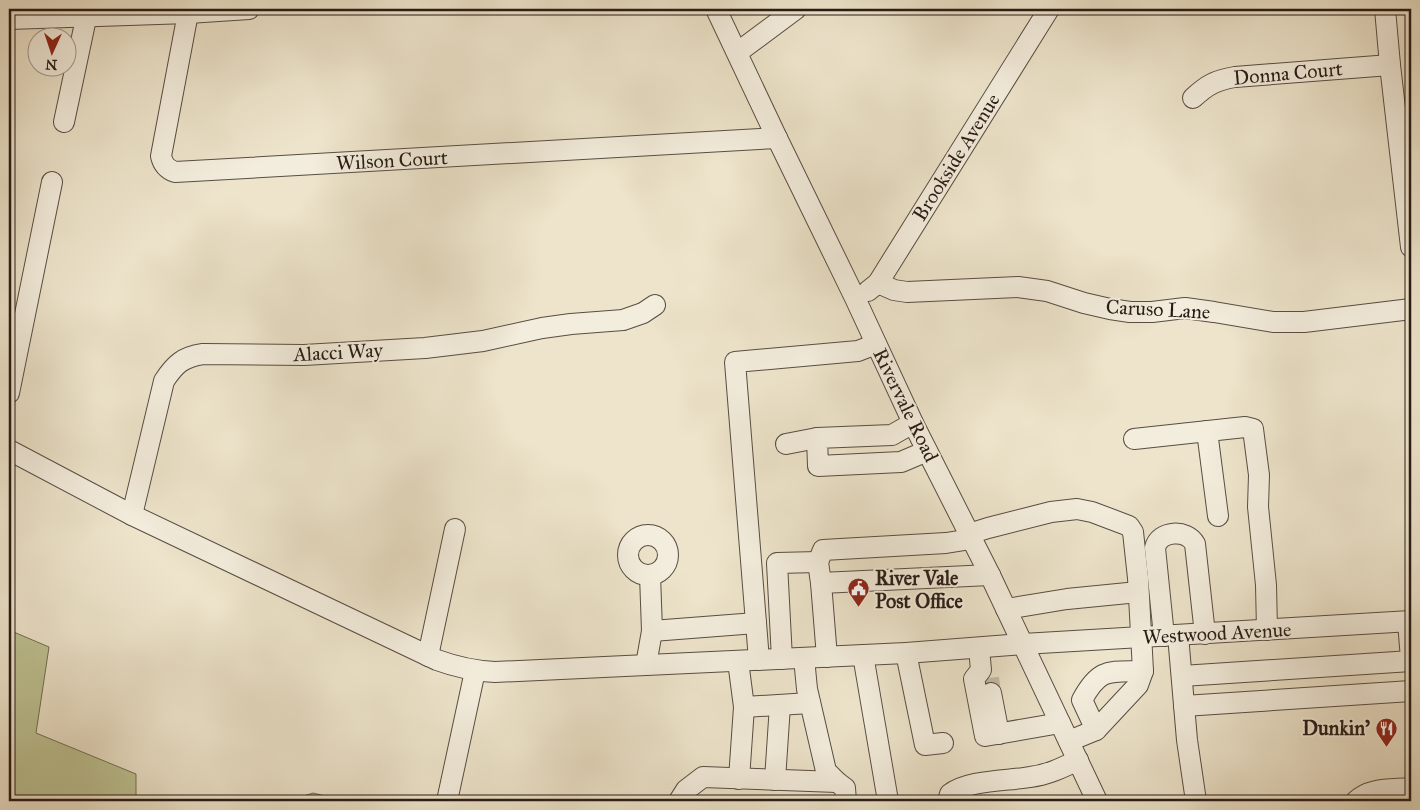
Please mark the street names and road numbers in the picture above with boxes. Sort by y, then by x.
street label: Donna Court [1232,56,1344,90]
street label: Brookside Avenue [907,89,1005,225]
street label: Wilson Court [336,145,448,175]
street label: Caruso Lane [1105,294,1211,324]
street label: Alacci Way [292,338,384,366]
street label: Rivervale Road [868,344,944,466]
street label: Westwood Avenue [1142,617,1292,649]

